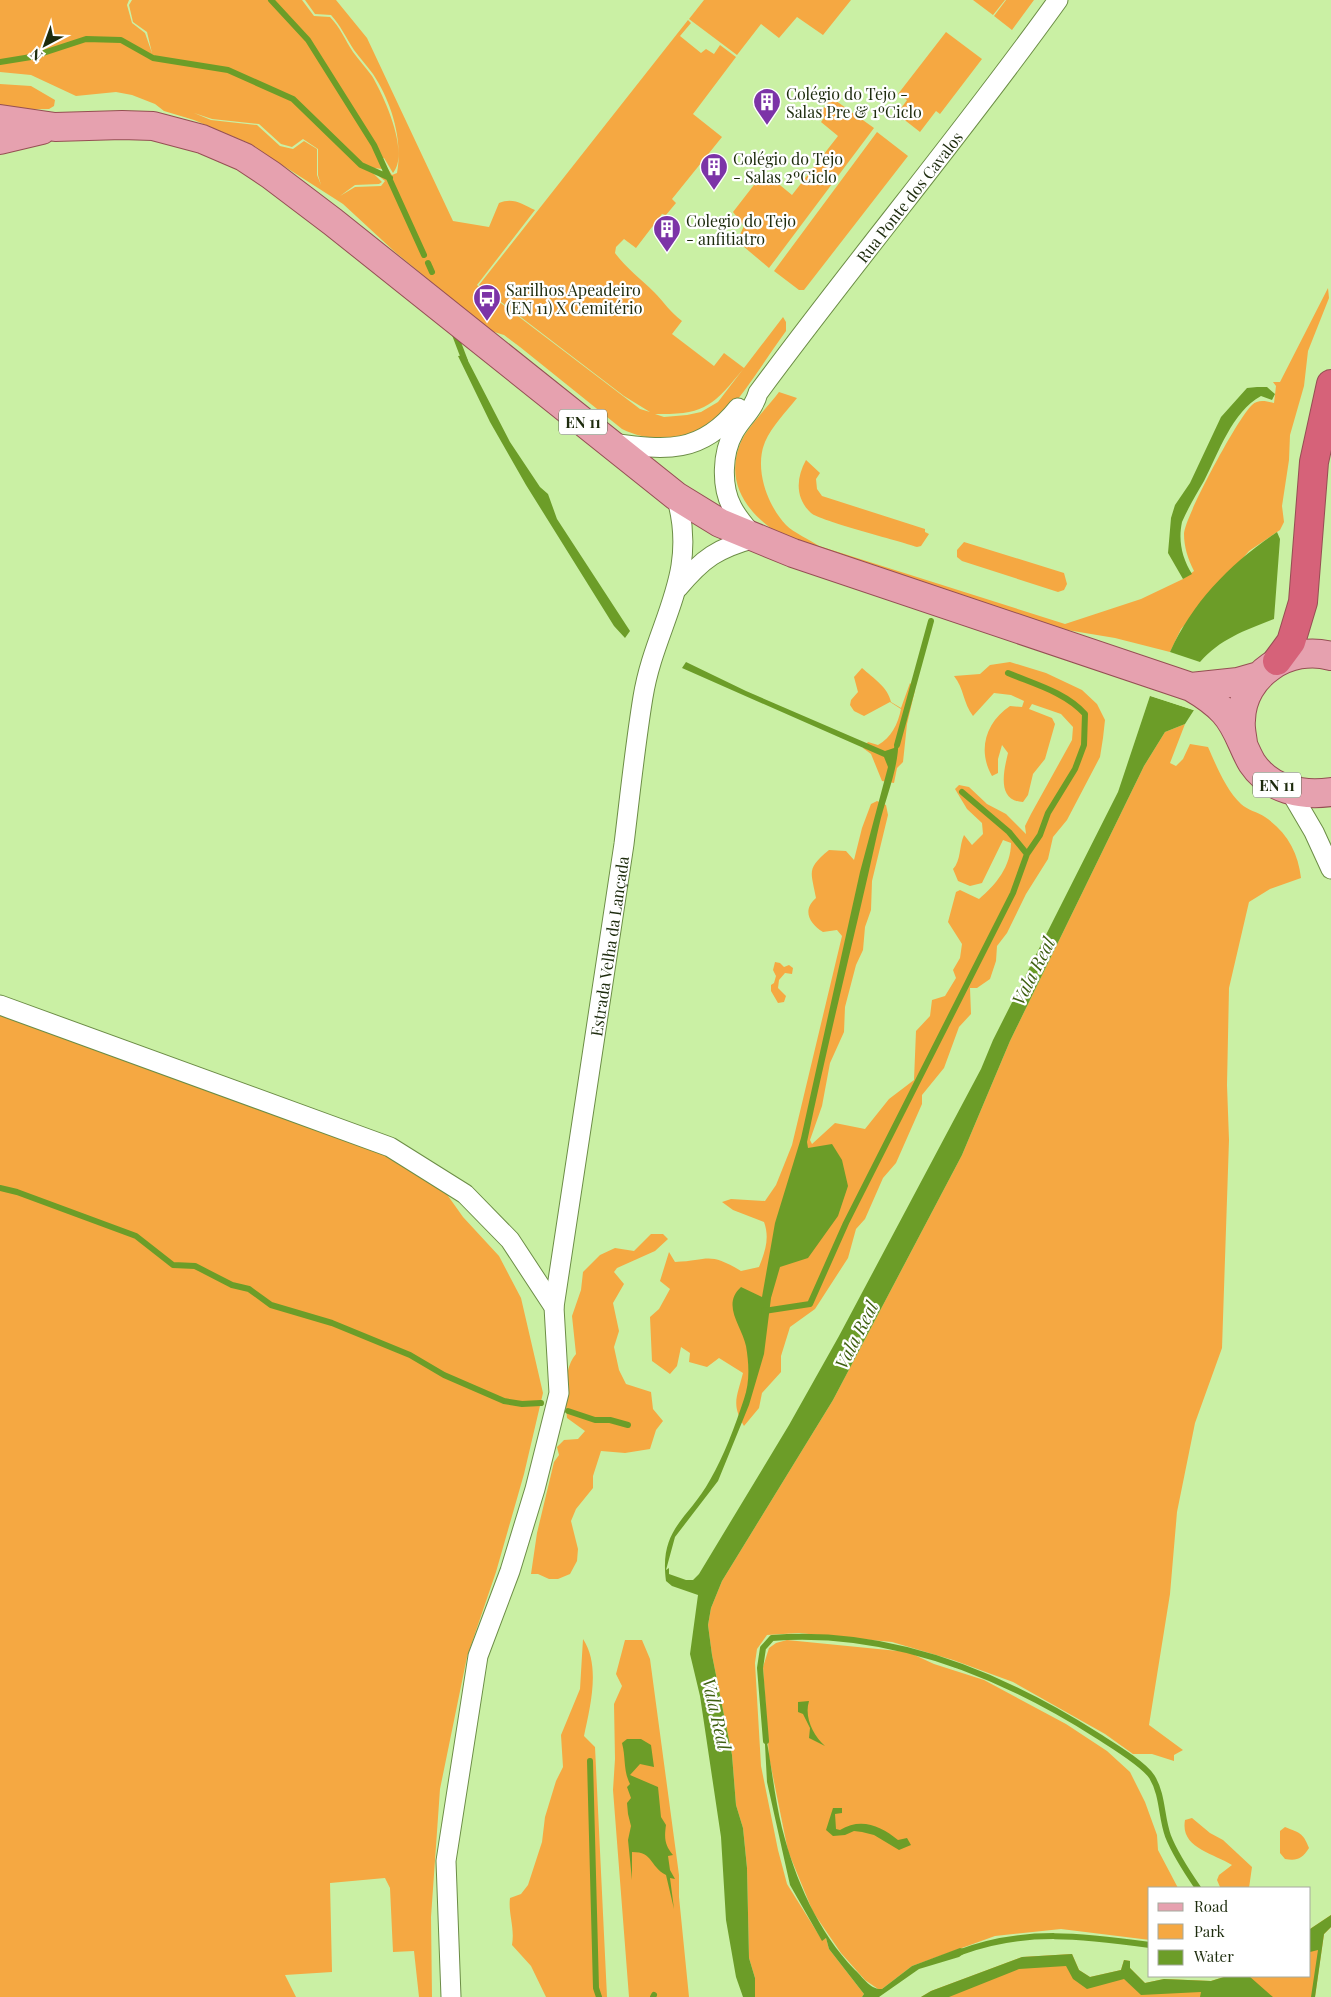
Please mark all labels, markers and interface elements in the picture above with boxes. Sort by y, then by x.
north arrow [20,20,70,70]
text: N [26,45,46,66]
place label: Colégio do Tejo - Salas Pre & 1ºCiclo [786,83,922,122]
building icon: Colégio do Tejo - Salas Pre & 1ºCiclo [752,87,782,126]
street label: Rua Ponte dos Cavalos [851,127,967,266]
place label: Colégio do Tejo - Salas 2ºCiclo [733,148,843,187]
building icon: Colégio do Tejo - Salas 2ºCiclo [699,152,729,191]
place label: Colegio do Tejo - anfitiatro [686,210,796,249]
building icon: Colegio do Tejo - anfitiatro [652,214,682,253]
place label: Sarilhos Apeadeiro (EN 11) X Cemitério [506,279,643,318]
bus stop icon: Sarilhos Apeadeiro (EN 11) X Cemitério [472,283,502,322]
road number: EN 11 [559,410,607,434]
road number: EN 11 [1253,772,1301,798]
street label: Estrada Velha da Lançada [585,855,633,1038]
water label: Vala Real [1006,932,1061,1009]
water label: Vala Real [829,1296,884,1373]
water label: Vala Real [697,1676,737,1753]
legend [1148,1887,1311,1977]
text: Road [1194,1896,1228,1916]
text: Park [1194,1921,1226,1941]
text: Water [1193,1946,1234,1966]

